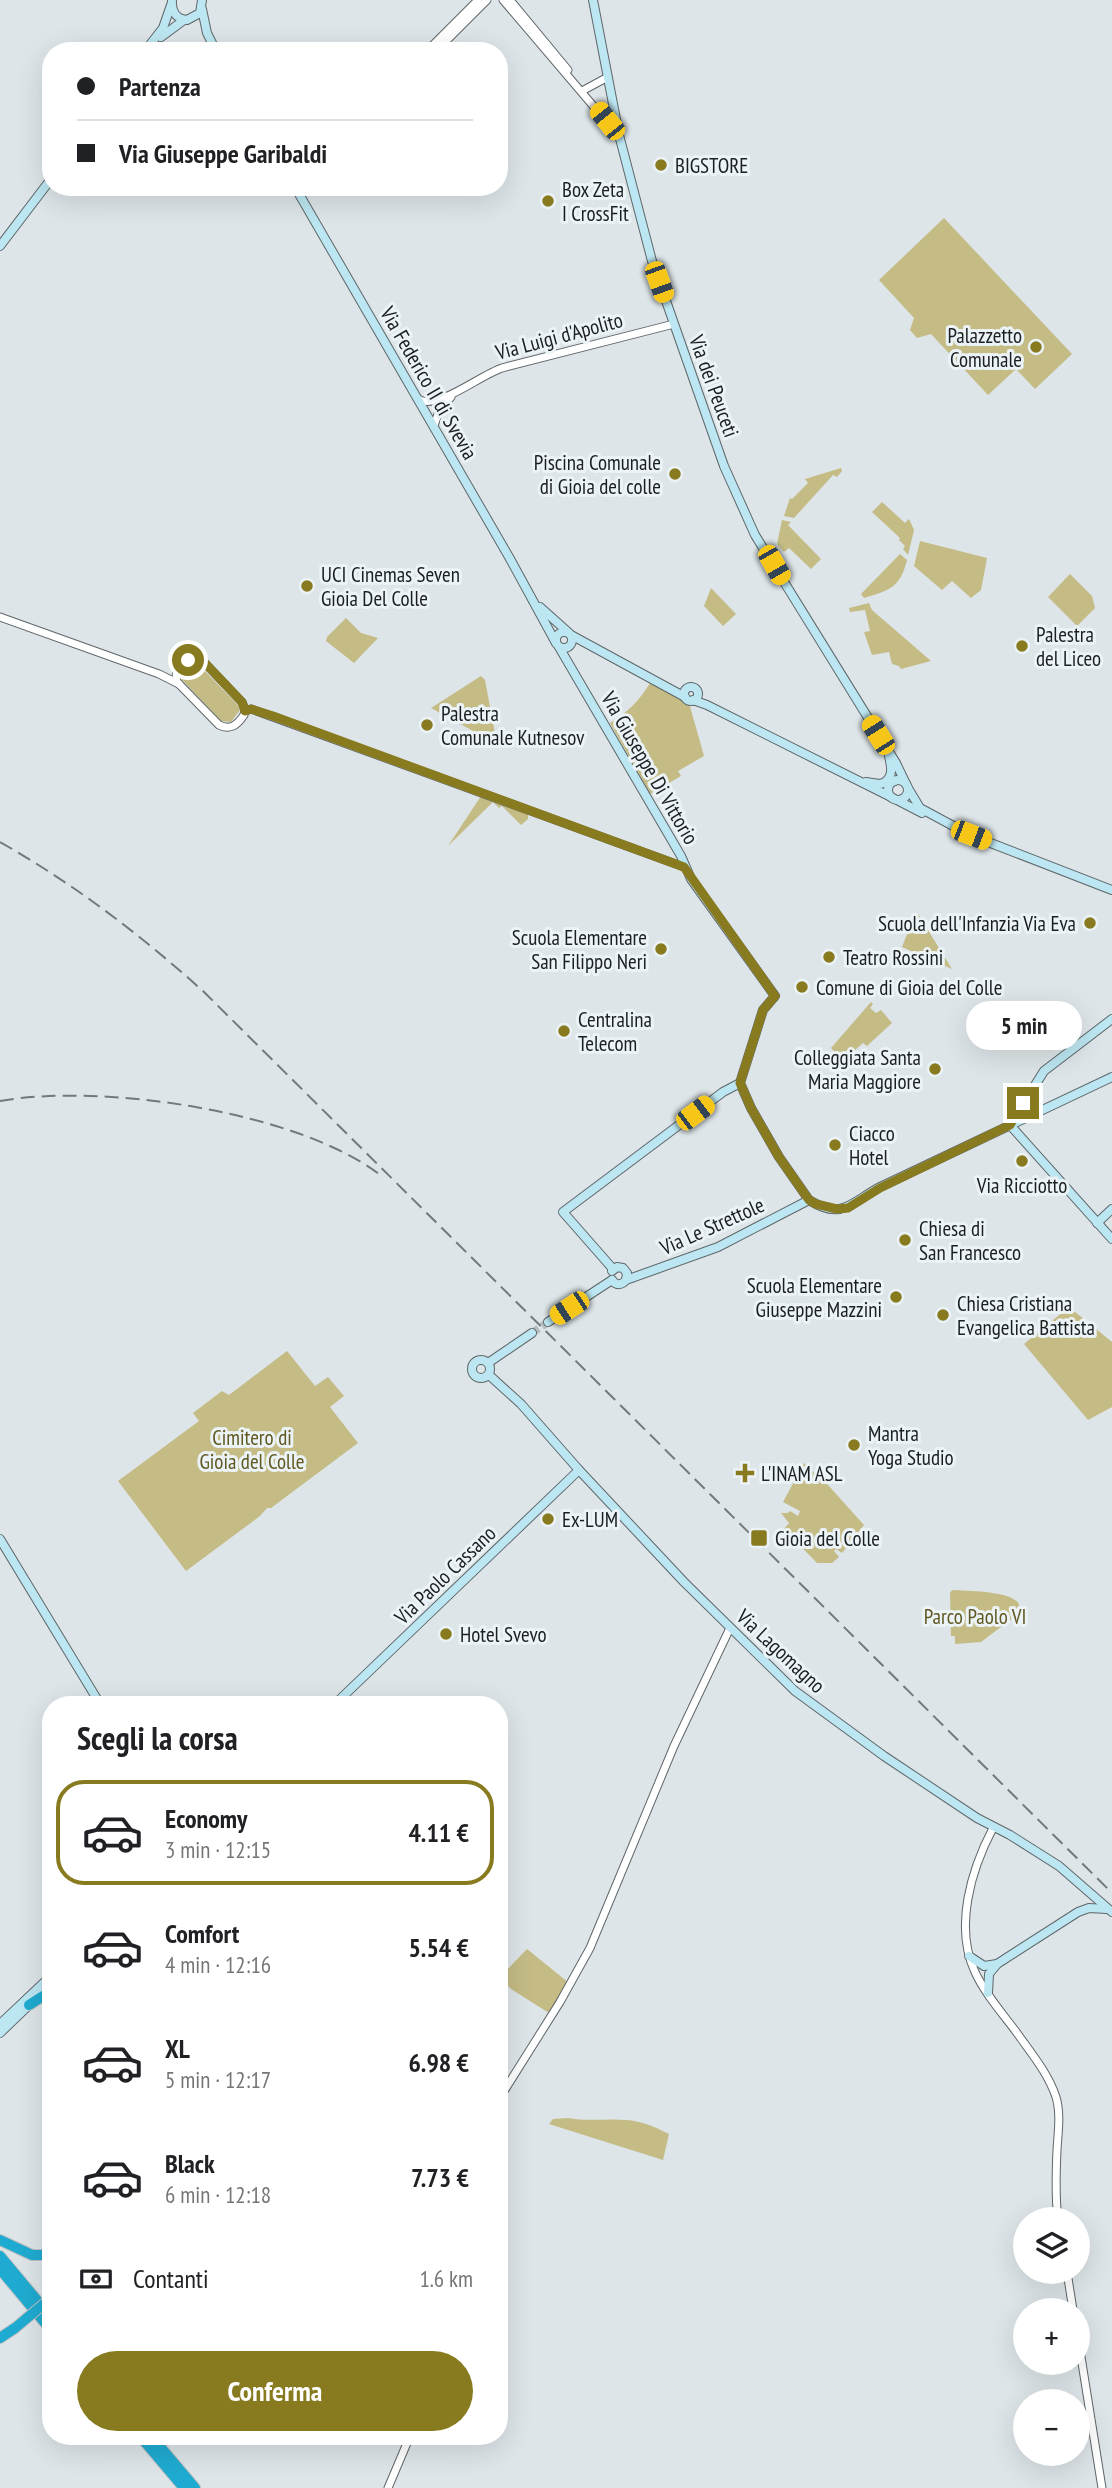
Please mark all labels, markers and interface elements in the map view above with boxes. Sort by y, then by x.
text: Partenza [119,70,201,103]
car [586,98,629,144]
text: Via Giuseppe Garibaldi [119,137,327,170]
place label: BIGSTORE [675,152,748,179]
marker: BIGSTORE [653,157,669,173]
place label: Box Zeta I CrossFit [562,176,629,227]
marker: Box Zeta I CrossFit [540,193,556,209]
car [642,259,677,305]
street label: Via Federico II di Svevia [374,301,484,464]
street label: Via Luigi d'Apolito [492,306,625,366]
place label: Palazzetto Comunale [947,322,1022,373]
street label: Via dei Peuceti [683,330,745,441]
marker: Palazzetto Comunale [1028,339,1044,355]
place label: Piscina Comunale di Gioia del colle [534,449,661,500]
marker: Piscina Comunale di Gioia del colle [667,466,683,482]
car [755,542,794,588]
place label: UCI Cinemas Seven Gioia Del Colle [321,561,460,612]
marker: UCI Cinemas Seven Gioia Del Colle [299,578,315,594]
place label: Palestra del Liceo [1036,621,1101,672]
marker: Palestra del Liceo [1014,638,1030,654]
route start [172,644,204,676]
street label: Via Giuseppe Di Vittorio [595,686,705,849]
place label: Palestra Comunale Kutnesov [441,700,585,751]
car [858,712,899,758]
marker: Palestra Comunale Kutnesov [419,717,435,733]
car [948,818,995,852]
place label: Scuola dell'Infanzia Via Eva [878,910,1076,937]
marker: Scuola dell'Infanzia Via Eva [1082,915,1098,931]
place label: Scuola Elementare San Filippo Neri [512,924,647,975]
marker: Scuola Elementare San Filippo Neri [653,941,669,957]
place label: Teatro Rossini [843,944,943,971]
marker: Teatro Rossini [821,949,837,965]
place label: Comune di Gioia del Colle [816,974,1002,1001]
marker: Comune di Gioia del Colle [794,979,810,995]
callout: 5 min [965,1002,1081,1050]
place label: Centralina Telecom [578,1006,652,1057]
text: 5 min [1001,1011,1047,1040]
marker: Centralina Telecom [556,1023,572,1039]
place label: Colleggiata Santa Maria Maggiore [794,1044,921,1095]
marker: Colleggiata Santa Maria Maggiore [927,1061,943,1077]
route end [1007,1087,1039,1119]
car [672,1092,719,1134]
place label: Ciacco Hotel [849,1120,895,1171]
marker: Ciacco Hotel [827,1137,843,1153]
marker: Via Ricciotto [1014,1153,1030,1169]
place label: Via Ricciotto [976,1172,1067,1199]
street label: Via Le Strettole [655,1191,768,1261]
place label: Chiesa di San Francesco [919,1215,1021,1266]
marker: Chiesa di San Francesco [897,1232,913,1248]
place label: Scuola Elementare Giuseppe Mazzini [747,1272,882,1323]
car [546,1288,593,1328]
marker: Scuola Elementare Giuseppe Mazzini [888,1289,904,1305]
place label: Chiesa Cristiana Evangelica Battista [957,1290,1095,1341]
marker: Chiesa Cristiana Evangelica Battista [935,1307,951,1323]
place label: Mantra Yoga Studio [868,1420,954,1471]
park label: Cimitero di Gioia del Colle [199,1424,305,1475]
marker: Mantra Yoga Studio [846,1437,862,1453]
place label: L'INAM ASL [761,1460,843,1487]
marker: L'INAM ASL [735,1463,755,1483]
place label: Ex-LUM [562,1506,618,1533]
marker: Ex-LUM [540,1511,556,1527]
street label: Via Paolo Cassano [388,1520,501,1631]
place label: Gioia del Colle [775,1525,880,1552]
marker: Gioia del Colle [749,1528,769,1548]
street label: Via Lagomagno [730,1602,831,1699]
park label: Parco Paolo VI [924,1603,1026,1630]
place label: Hotel Svevo [460,1621,547,1648]
marker: Hotel Svevo [438,1626,454,1642]
text: Scegli la corsa [77,1717,238,1759]
icon: car [81,1801,144,1864]
text: Economy [165,1802,247,1835]
text: 4.11 € [408,1816,469,1849]
text: 3 min · 12:15 [165,1835,271,1864]
icon: car [81,1916,144,1979]
text: Comfort [165,1917,239,1950]
text: 5.54 € [408,1931,469,1964]
text: 4 min · 12:16 [165,1950,271,1979]
icon: car [81,2031,144,2094]
text: XL [165,2032,190,2065]
text: 6.98 € [408,2046,469,2079]
text: 5 min · 12:17 [165,2065,271,2094]
icon: car [81,2146,144,2209]
text: Black [165,2147,215,2180]
text: 7.73 € [411,2161,469,2194]
text: 6 min · 12:18 [165,2180,271,2209]
map controls [1013,2207,1090,2466]
button: layers [1013,2207,1090,2284]
icon: cash [77,2260,115,2298]
text: Contanti [133,2262,209,2295]
text: 1.6 km [419,2264,473,2293]
button: + [1013,2298,1090,2375]
button: Conferma [77,2351,473,2431]
button: − [1013,2389,1090,2466]

